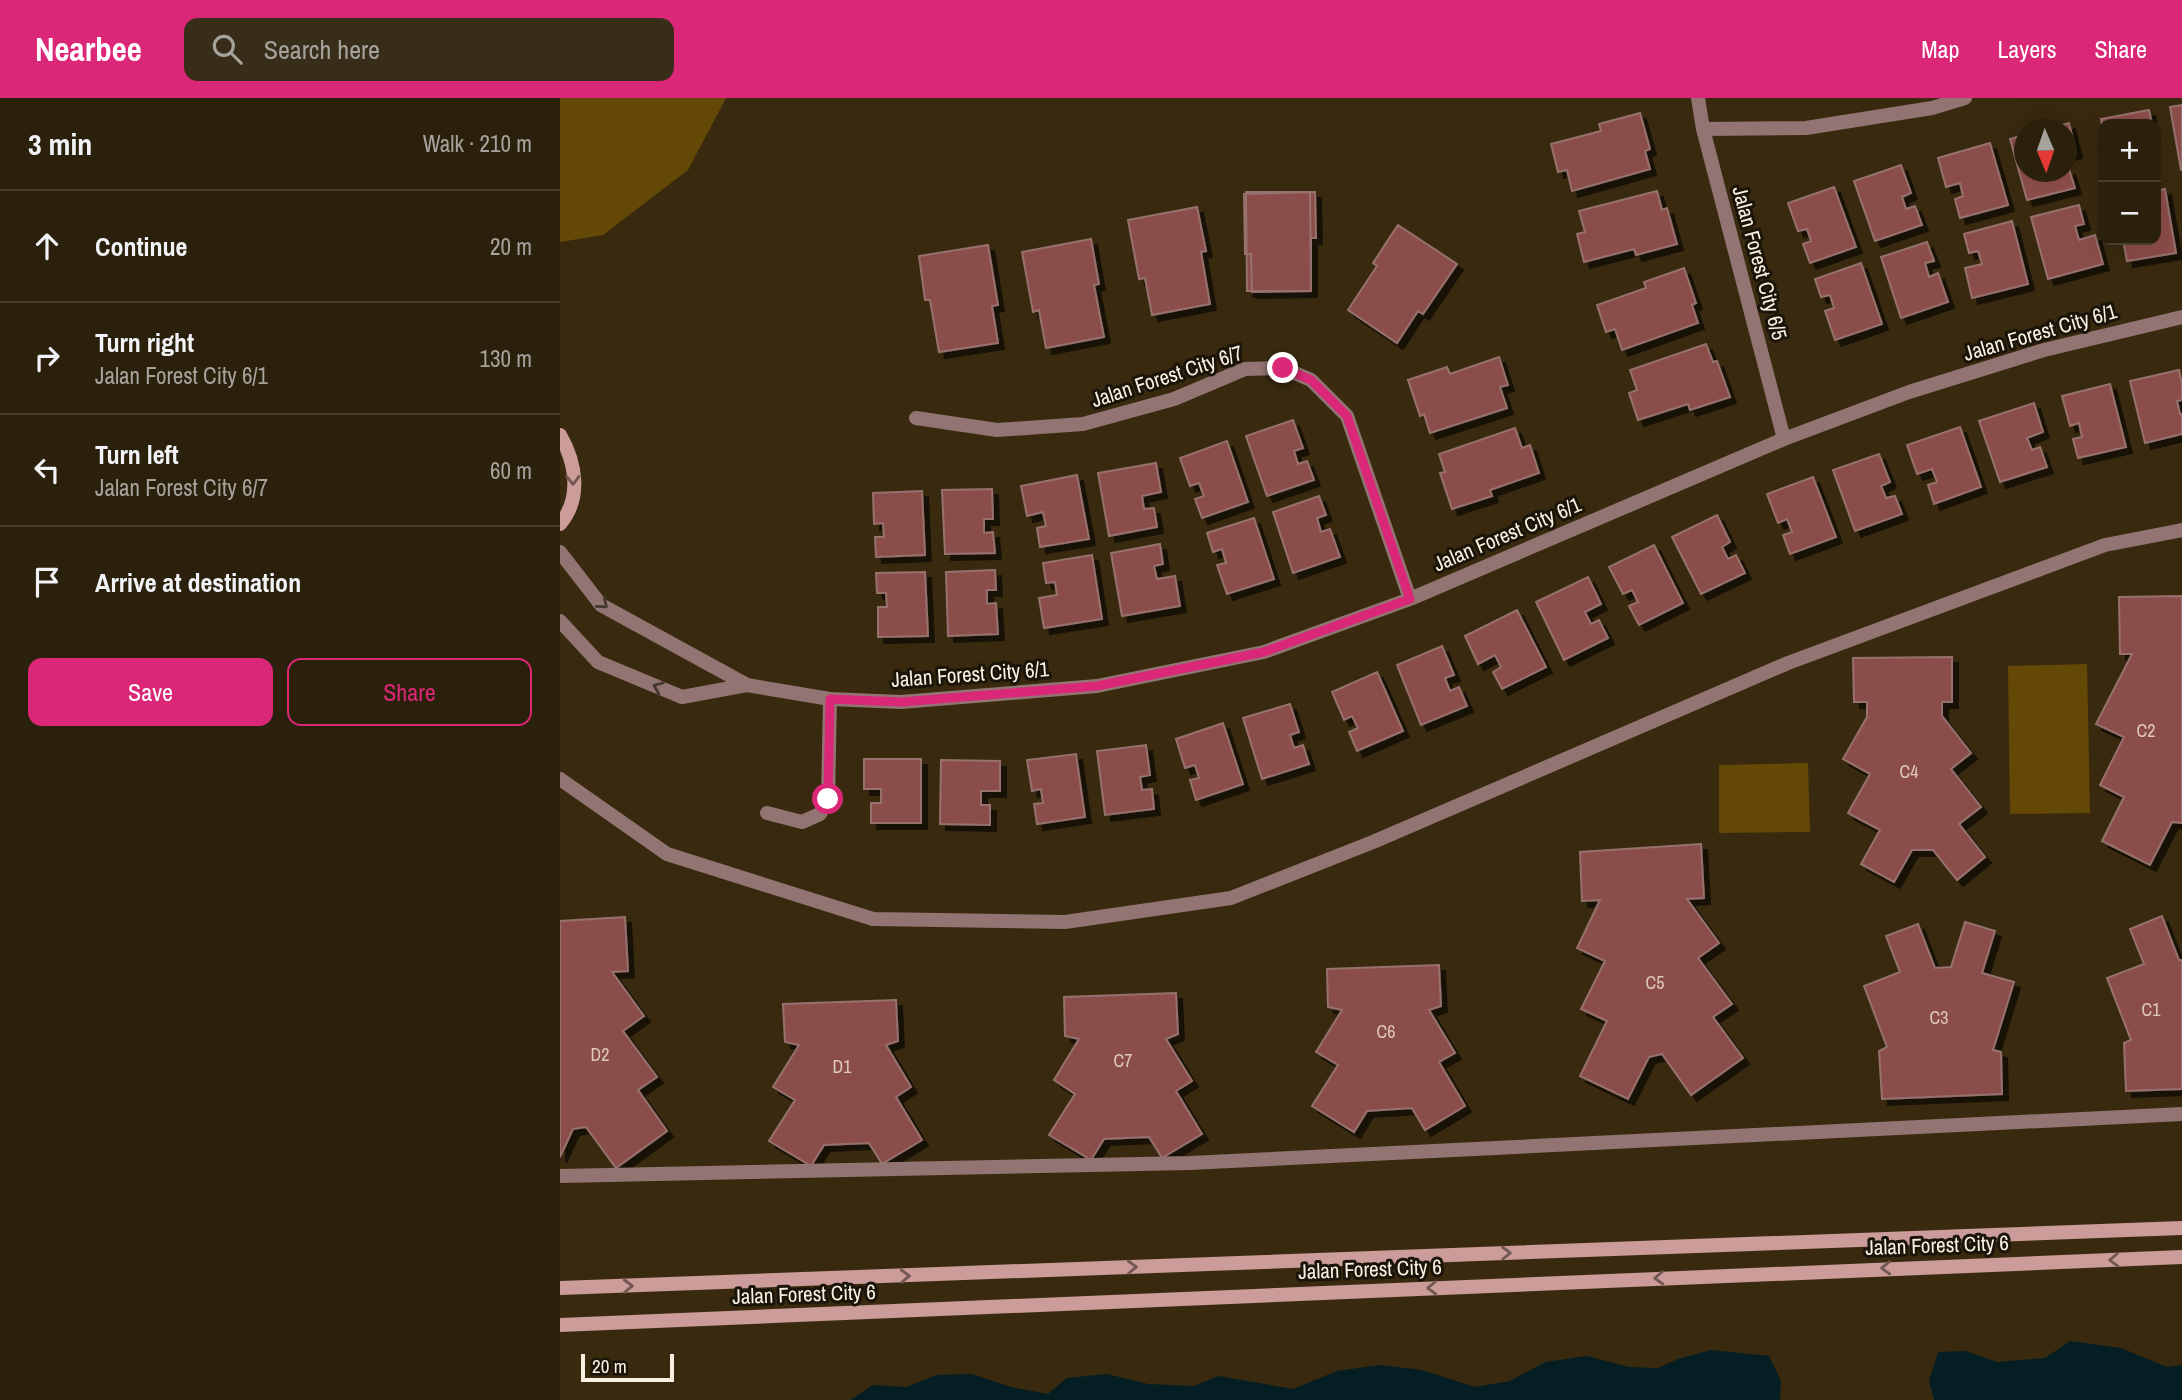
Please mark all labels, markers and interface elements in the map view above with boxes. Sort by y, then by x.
search box [184,18,674,81]
text: Nearbee [35,27,142,71]
icon: search [208,30,246,68]
text: Search here [264,32,380,67]
text: Map [1921,33,1959,65]
text: Layers [1997,33,2056,65]
text: Share [2094,33,2147,65]
north arrow [2014,119,2077,182]
map controls [2098,119,2161,245]
button: + [2098,119,2161,182]
text: 3 min [28,124,92,164]
text: Walk · 210 m [423,128,532,159]
button: − [2098,182,2161,245]
street label: Jalan Forest City 6/5 [1726,183,1794,343]
icon: ahead [28,227,66,265]
text: Continue [95,229,187,264]
text: 20 m [490,231,532,262]
street label: Jalan Forest City 6/1 [1960,296,2120,368]
text: Turn right [95,325,194,360]
street label: Jalan Forest City 6/7 [1087,338,1247,414]
icon: right [28,339,66,377]
text: 130 m [480,343,532,374]
route end [1267,352,1298,383]
text: Jalan Forest City 6/1 [95,360,268,391]
text: Turn left [95,437,179,472]
icon: left [28,451,66,489]
text: 60 m [490,455,532,486]
text: Jalan Forest City 6/7 [95,472,268,503]
one-way arrow [566,475,581,486]
street label: Jalan Forest City 6/1 [1429,490,1586,578]
icon: arrive [28,563,66,601]
text: Arrive at destination [95,565,301,600]
one-way arrow [595,596,608,608]
street label: Jalan Forest City 6/1 [890,654,1050,694]
button: Save [28,658,273,726]
button: Share [287,658,532,726]
one-way arrow [653,681,665,695]
house number: C2 [2137,718,2155,743]
house number: C4 [1900,759,1918,784]
route start [812,783,843,814]
house number: C5 [1646,970,1664,995]
house number: C1 [2142,997,2161,1022]
house number: C3 [1930,1005,1948,1030]
house number: C6 [1377,1019,1395,1044]
house number: D2 [591,1042,609,1067]
house number: C7 [1114,1048,1132,1073]
house number: D1 [833,1054,852,1079]
street label: Jalan Forest City 6 [1865,1228,2009,1262]
one-way arrow [1501,1245,1512,1261]
street label: Jalan Forest City 6 [1298,1252,1442,1286]
one-way arrow [2108,1252,2119,1267]
one-way arrow [1127,1259,1138,1275]
one-way arrow [1881,1261,1892,1276]
one-way arrow [899,1268,910,1283]
one-way arrow [1653,1271,1664,1286]
street label: Jalan Forest City 6 [732,1277,876,1311]
one-way arrow [623,1278,634,1293]
one-way arrow [1426,1280,1437,1295]
scale bar [581,1351,674,1383]
text: 20 m [592,1353,627,1379]

